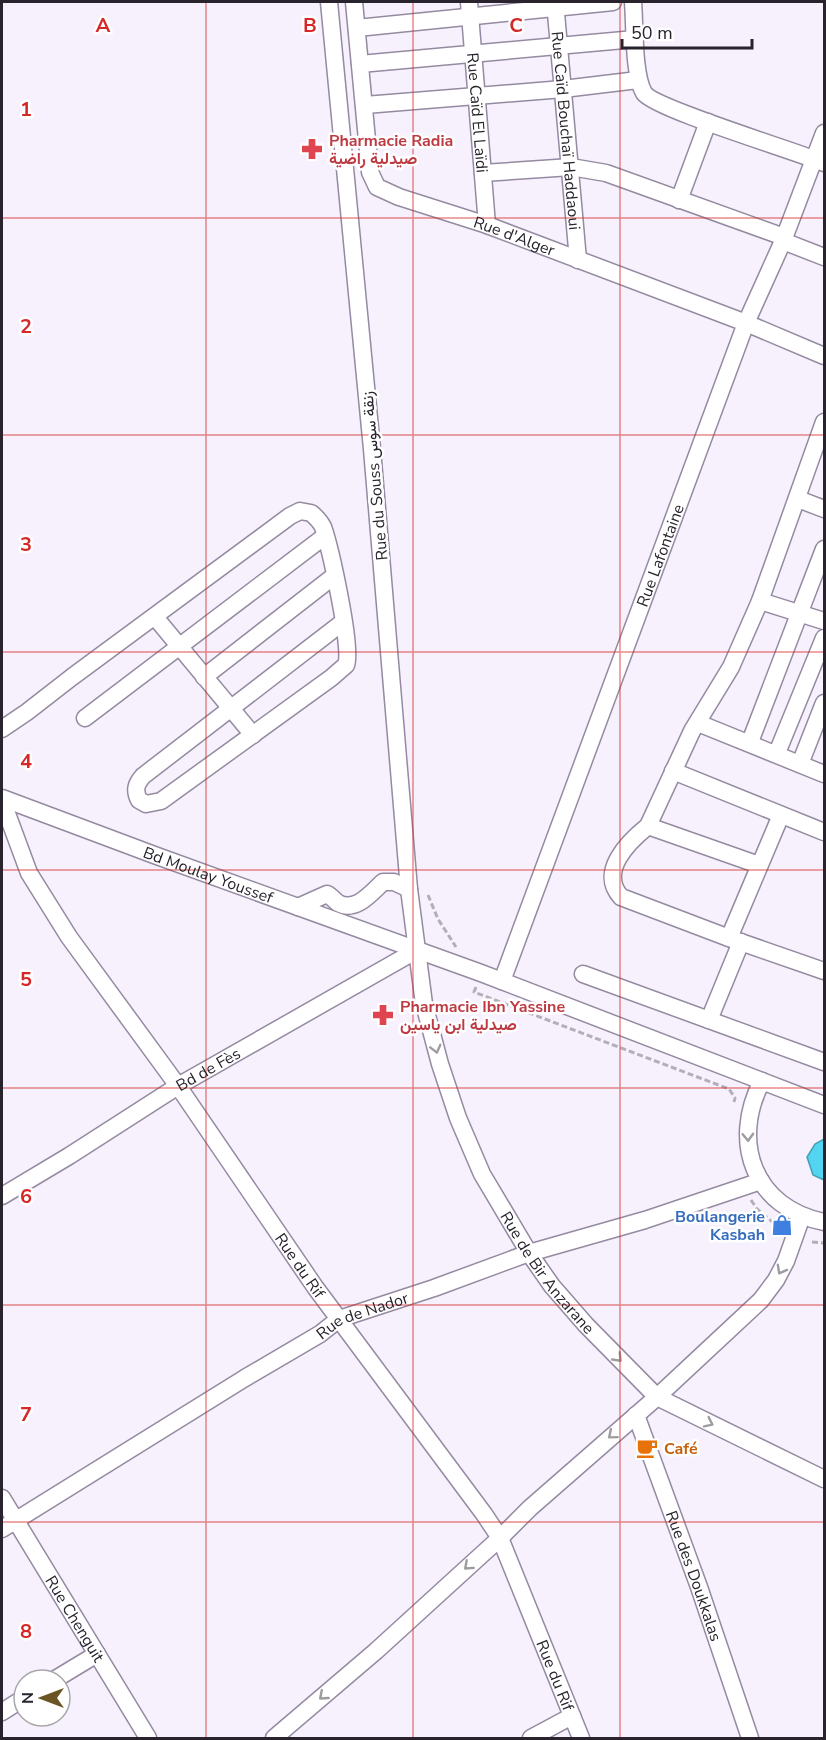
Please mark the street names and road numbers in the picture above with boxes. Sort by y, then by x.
street label: Rue Caïd Bouchaï Haddaoui [546,30,585,231]
street label: Rue Caïd El Laïdi [461,52,493,174]
street label: Rue d'Alger [471,211,558,262]
street label: Rue du Souss زنقة سوس [357,390,393,562]
street label: Rue Lafontaine [632,501,690,610]
street label: Bd Moulay Youssef [140,842,277,909]
street label: Bd de Fès [172,1043,245,1097]
street label: Rue de Bir Anzarane [495,1208,599,1339]
street label: Rue du Rif [269,1229,330,1304]
street label: Rue de Nador [312,1287,411,1345]
street label: Rue des Doukkalas [660,1508,727,1644]
street label: Rue Chenguit [40,1572,109,1667]
street label: Rue du Rif [530,1637,579,1715]

